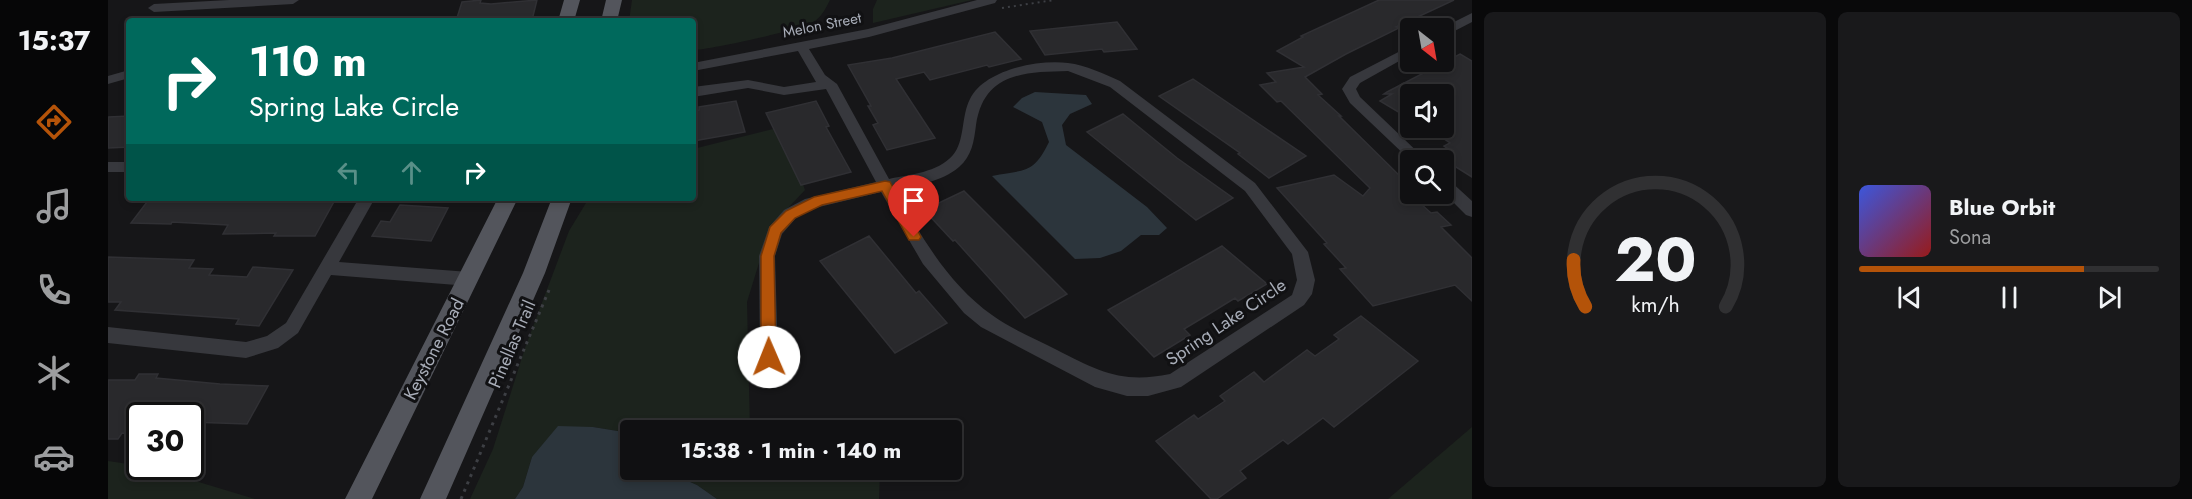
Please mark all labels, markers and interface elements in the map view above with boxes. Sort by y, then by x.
street label: Melon Street [781,7,864,43]
north arrow [1400,18,1454,72]
map controls [1400,18,1454,204]
text: 15:37 [18,21,90,60]
text: 110 m [249,31,367,92]
icon: right [150,42,228,120]
button: sound [1400,84,1454,138]
text: Spring Lake Circle [249,87,459,126]
icon: directions [33,101,75,143]
button: search [1400,150,1454,204]
icon: left [332,156,365,189]
icon: ahead [395,156,428,189]
icon: right [458,156,491,189]
pin [888,175,939,237]
icon: arrive [897,184,930,217]
icon: music [33,185,75,227]
text: Blue Orbit [1949,191,2055,223]
text: 20 [1614,214,1696,304]
text: Sona [1949,223,1991,252]
icon: phone [33,269,75,311]
street label: Spring Lake Circle [1161,272,1291,372]
icon: previous [1893,281,1926,314]
icon: pause [1993,281,2026,314]
icon: next [2093,281,2126,314]
text: km/h [1631,289,1679,320]
street label: Keystone Road [397,294,471,404]
street label: Pinellas Trail [482,296,542,392]
position arrow [737,325,801,389]
icon: climate [33,352,75,394]
speed limit sign: 30 [126,402,204,480]
text: 15:38 · 1 min · 140 m [681,434,901,466]
icon: car [33,436,75,478]

